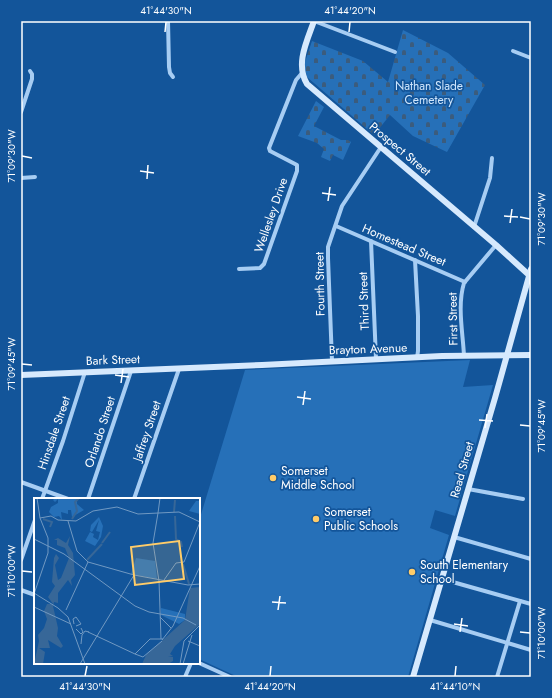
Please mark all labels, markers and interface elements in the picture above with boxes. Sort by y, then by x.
text: 41°44'30"N [140,3,192,18]
text: 41°44'20"N [324,3,376,18]
park label: Nathan Slade Cemetery [395,77,463,109]
street label: Prospect Street [365,118,435,180]
text: 71°09'30"W [4,129,19,183]
street label: Wellesley Drive [250,175,292,255]
text: 71°09'30"W [534,192,549,246]
street label: Homestead Street [359,219,449,271]
street label: Fourth Street [310,252,330,316]
street label: Third Street [354,271,374,330]
street label: First Street [444,292,462,346]
text: 71°09'45"W [4,337,19,391]
street label: Brayton Avenue [328,339,408,359]
street label: Bark Street [86,350,140,370]
street label: Hinsdale Street [33,394,75,472]
street label: Orlando Street [80,394,120,470]
street label: Jaffrey Street [128,398,166,466]
text: 71°09'45"W [534,399,549,453]
street label: Read Street [445,440,479,500]
place label: Somerset Middle School [281,462,355,494]
marker: Somerset Middle School [268,473,278,483]
inset map [34,498,200,664]
place label: Somerset Public Schools [324,503,398,535]
marker: Somerset Public Schools [311,514,321,524]
text: 71°10'00"W [4,545,19,597]
place label: South Elementary School [420,556,509,588]
marker: South Elementary School [407,567,417,577]
text: 71°10'00"W [534,607,549,659]
text: 41°44'30"N [59,679,111,694]
text: 41°44'20"N [244,679,296,694]
text: 41°44'10"N [430,679,480,694]

